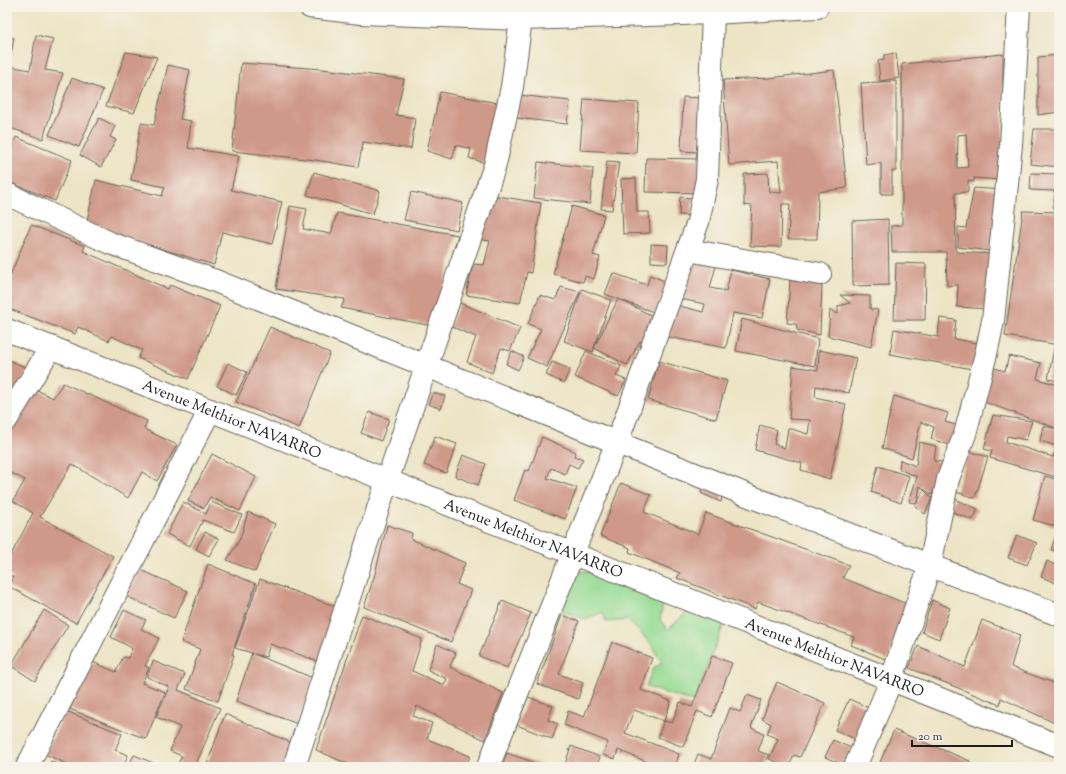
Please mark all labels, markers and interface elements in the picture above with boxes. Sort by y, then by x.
street label: Avenue Melthior NAVARRO [139,375,324,465]
street label: Avenue Melthior NAVARRO [440,495,626,584]
street label: Avenue Melthior NAVARRO [741,614,927,704]
scale bar [912,722,1012,748]
text: 20 m [918,728,943,746]

